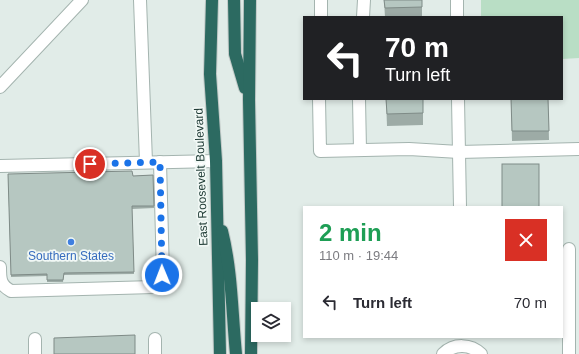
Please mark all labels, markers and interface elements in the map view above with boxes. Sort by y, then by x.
icon: left [319,32,371,84]
text: 70 m [385,32,449,63]
text: Turn left [385,65,450,85]
street label: East Roosevelt Boulevard [192,108,210,246]
pin [73,147,107,181]
icon: arrive [79,153,101,175]
text: 2 min [319,219,382,246]
button: close [505,219,547,261]
marker: Southern States [66,237,76,247]
text: 110 m · 19:44 [319,248,398,263]
place label: Southern States [28,249,114,263]
position arrow [141,254,183,296]
icon: left [319,291,341,313]
text: Turn left [353,294,412,311]
text: 70 m [514,294,547,311]
map controls [251,302,291,342]
button: layers [251,302,291,342]

